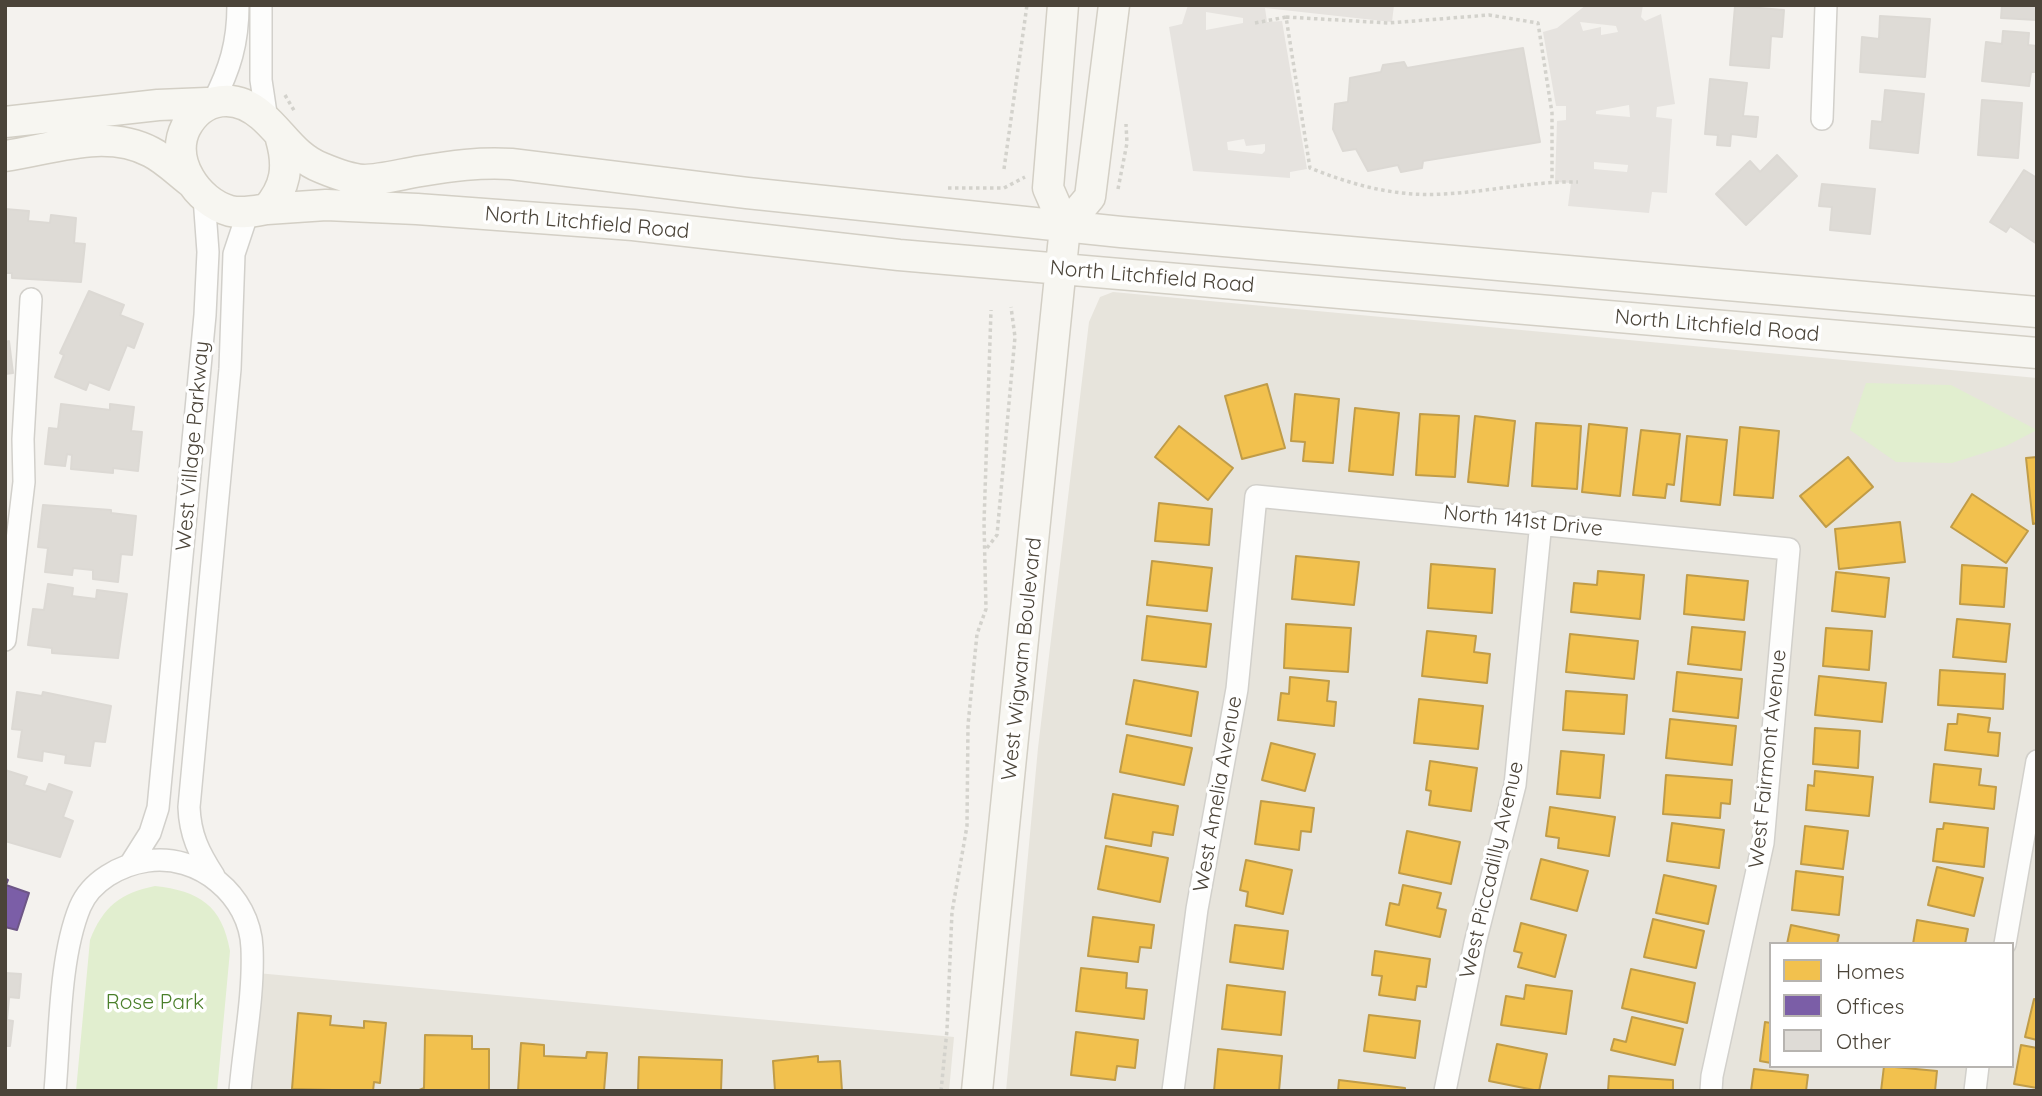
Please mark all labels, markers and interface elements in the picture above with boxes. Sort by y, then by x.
street label: North Litchfield Road [484,201,690,245]
street label: North Litchfield Road [1049,255,1255,299]
street label: North Litchfield Road [1614,304,1820,348]
street label: West Village Parkway [171,340,215,552]
street label: North 141st Drive [1442,500,1604,542]
street label: West Wigwam Boulevard [997,536,1047,782]
street label: West Fairmont Avenue [1744,648,1792,870]
street label: West Amelia Avenue [1188,694,1248,894]
street label: West Piccadilly Avenue [1455,759,1529,981]
legend [1769,942,2014,1068]
text: Homes [1836,958,1905,984]
park label: Rose Park [106,990,204,1016]
text: Offices [1836,993,1904,1019]
text: Other [1836,1028,1891,1054]

